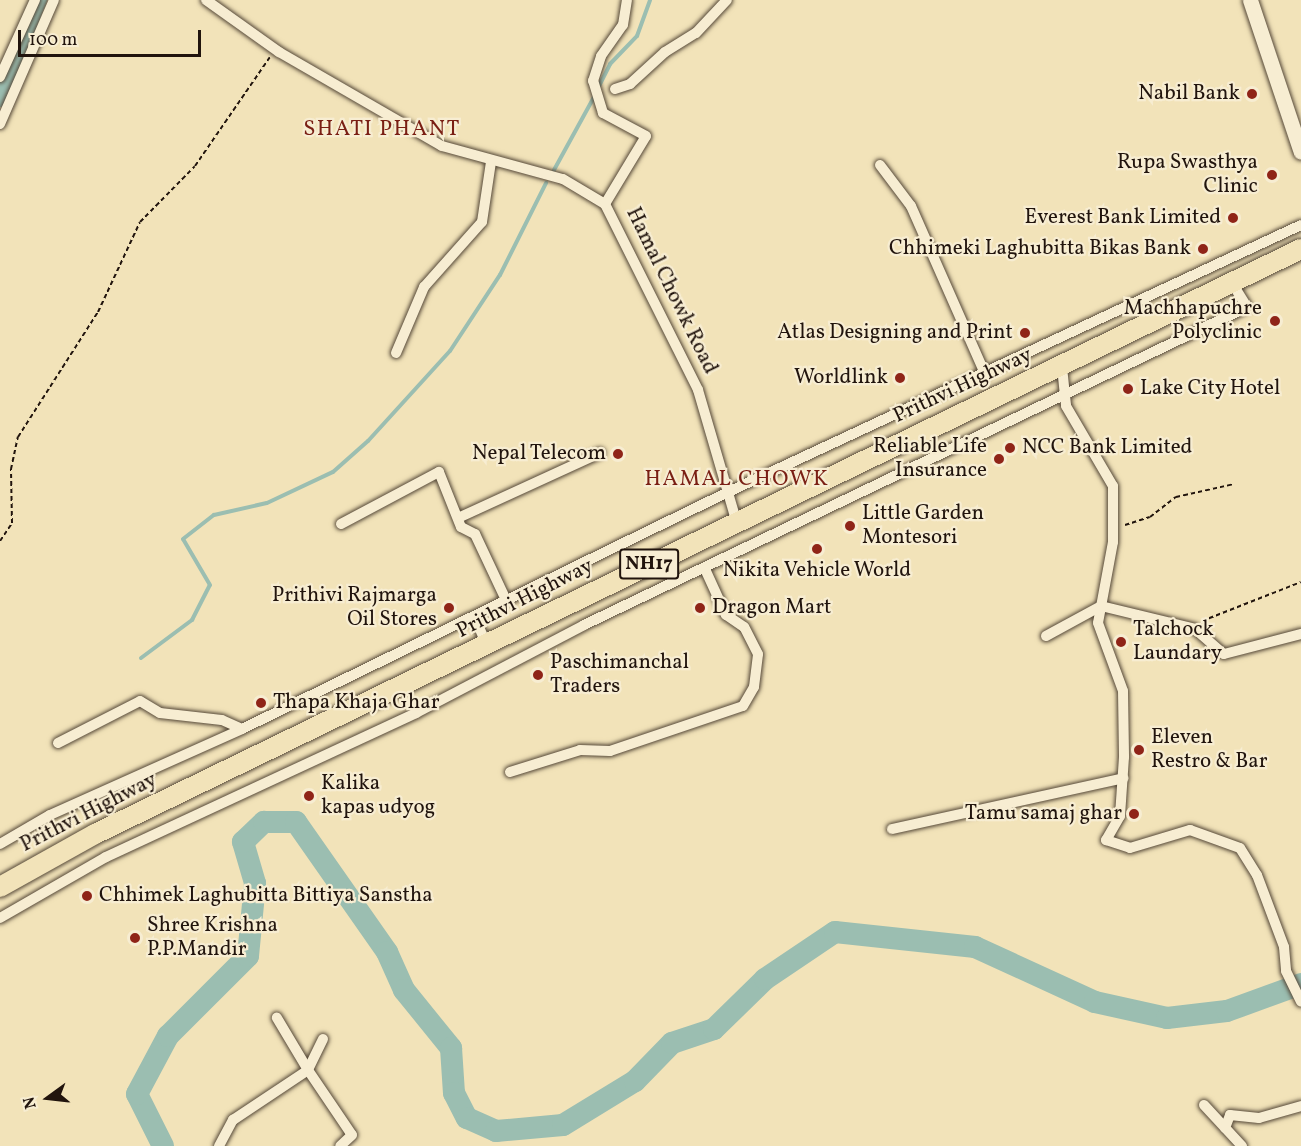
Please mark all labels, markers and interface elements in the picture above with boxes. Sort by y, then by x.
scale bar [21,18,204,56]
text: 100 m [29,28,78,53]
place label: Nabil Bank [1138,81,1240,107]
marker: Nabil Bank [1245,87,1259,101]
district label: SHATI PHANT [303,117,461,143]
place label: Rupa Swasthya Clinic [1117,150,1258,200]
marker: Rupa Swasthya Clinic [1263,166,1281,184]
street label: Hamal Chowk Road [620,204,722,378]
place label: Everest Bank Limited [1025,205,1221,231]
marker: Everest Bank Limited [1226,211,1240,225]
place label: Chhimeki Laghubitta Bikas Bank [889,236,1191,262]
marker: Chhimeki Laghubitta Bikas Bank [1196,242,1210,256]
place label: Machhapuchre Polyclinic [1124,296,1262,346]
marker: Machhapuchre Polyclinic [1266,312,1284,330]
place label: Atlas Designing and Print [777,320,1013,346]
marker: Atlas Designing and Print [1018,326,1032,340]
street label: Prithvi Highway [890,343,1036,429]
place label: Worldlink [794,365,888,391]
marker: Worldlink [893,371,907,385]
place label: Lake City Hotel [1140,376,1281,402]
marker: Lake City Hotel [1121,382,1135,396]
place label: Reliable Life Insurance [873,434,987,484]
place label: NCC Bank Limited [1022,435,1192,461]
place label: Nepal Telecom [471,441,606,467]
marker: NCC Bank Limited [1003,441,1017,455]
marker: Nepal Telecom [611,447,625,461]
marker: Reliable Life Insurance [992,452,1006,466]
district label: HAMAL CHOWK [645,467,829,493]
place label: Little Garden Montesori [862,501,984,551]
marker: Little Garden Montesori [843,519,857,533]
marker: Nikita Vehicle World [810,542,824,556]
road number: NH17 [619,547,679,581]
street label: Prithvi Highway [452,554,598,644]
place label: Nikita Vehicle World [722,558,912,584]
place label: Prithivi Rajmarga Oil Stores [272,583,437,633]
place label: Dragon Mart [712,595,831,621]
marker: Prithivi Rajmarga Oil Stores [442,601,456,615]
marker: Dragon Mart [693,601,707,615]
place label: Talchock Laundary [1133,617,1222,667]
marker: Talchock Laundary [1114,635,1128,649]
place label: Paschimanchal Traders [550,650,689,700]
marker: Paschimanchal Traders [531,668,545,682]
place label: Thapa Khaja Ghar [273,690,439,716]
marker: Thapa Khaja Ghar [254,696,268,710]
place label: Eleven Restro & Bar [1151,725,1268,775]
marker: Eleven Restro & Bar [1132,743,1146,757]
street label: Prithvi Highway [16,768,162,858]
place label: Kalika kapas udyog [321,771,435,821]
marker: Kalika kapas udyog [302,789,316,803]
place label: Tamu samaj ghar [965,801,1122,827]
marker: Tamu samaj ghar [1127,807,1141,821]
place label: Chhimek Laghubitta Bittiya Sanstha [99,883,433,909]
marker: Chhimek Laghubitta Bittiya Sanstha [80,889,94,903]
place label: Shree Krishna P.P.Mandir [147,913,278,963]
marker: Shree Krishna P.P.Mandir [128,931,142,945]
north arrow [18,1068,78,1128]
text: N [18,1094,43,1111]

